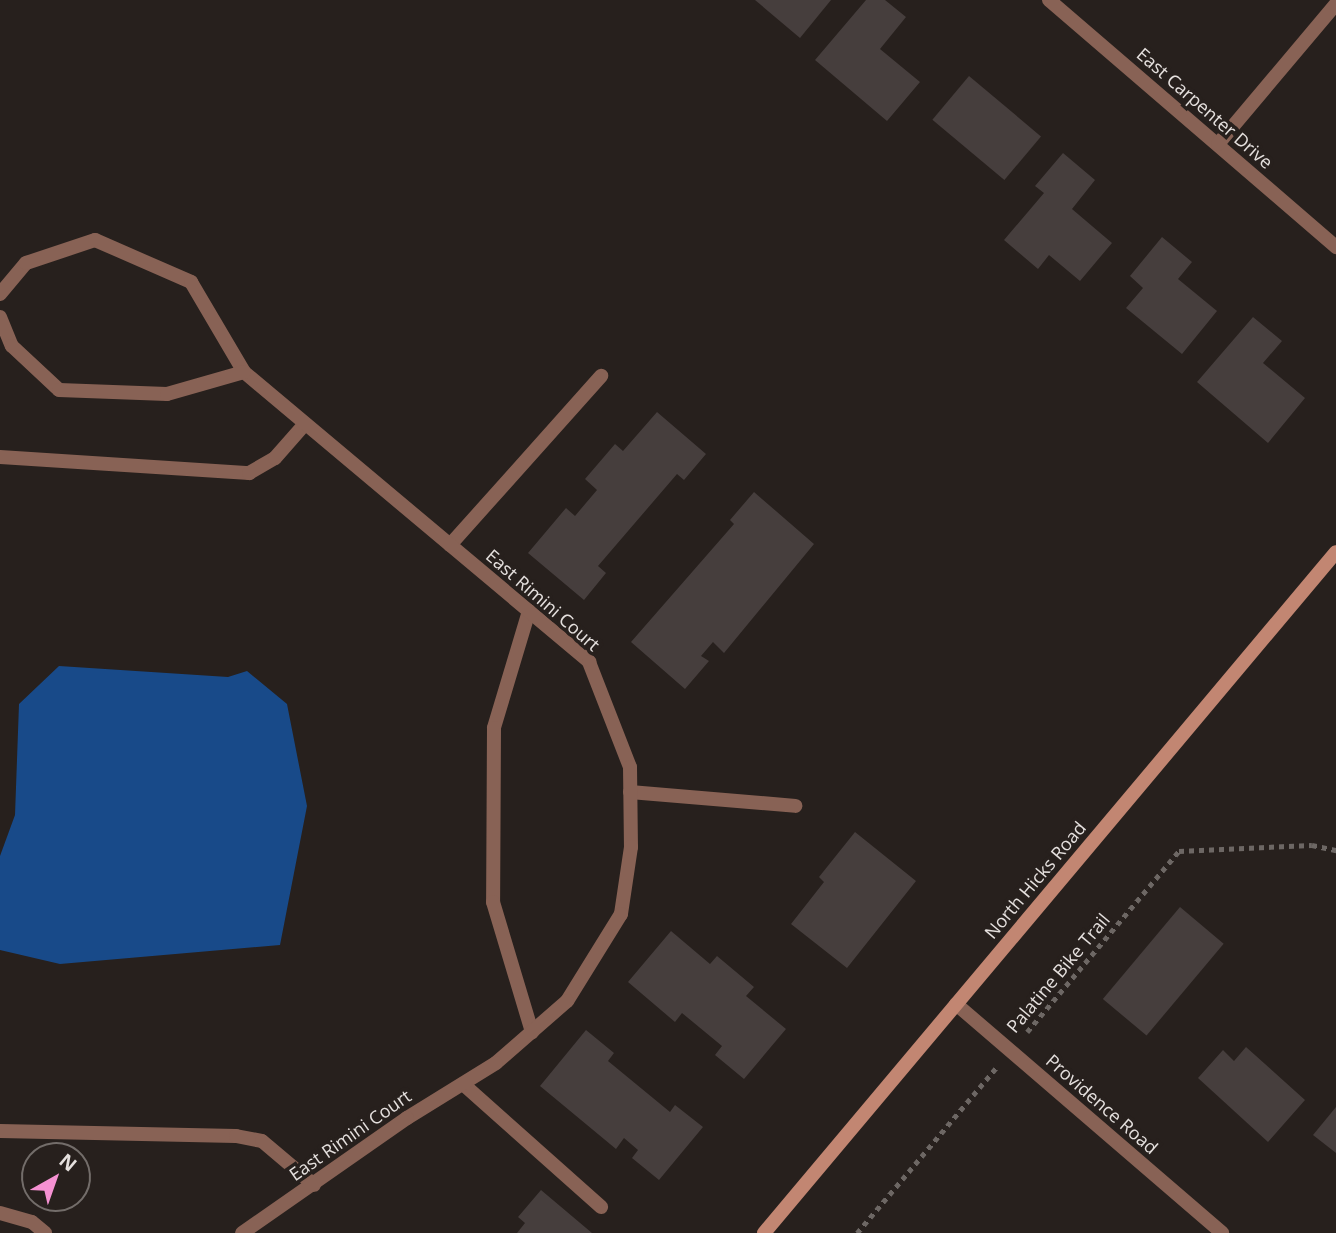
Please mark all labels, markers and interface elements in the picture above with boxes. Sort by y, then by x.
street label: East Carpenter Drive [1133,43,1277,173]
street label: East Rimini Court [482,545,604,655]
street label: North Hicks Road [980,817,1090,943]
street label: Palatine Bike Trail [1002,909,1114,1037]
street label: Providence Road [1042,1050,1162,1158]
street label: East Rimini Court [285,1085,415,1185]
north arrow [21,1142,91,1212]
text: N [54,1148,82,1177]

